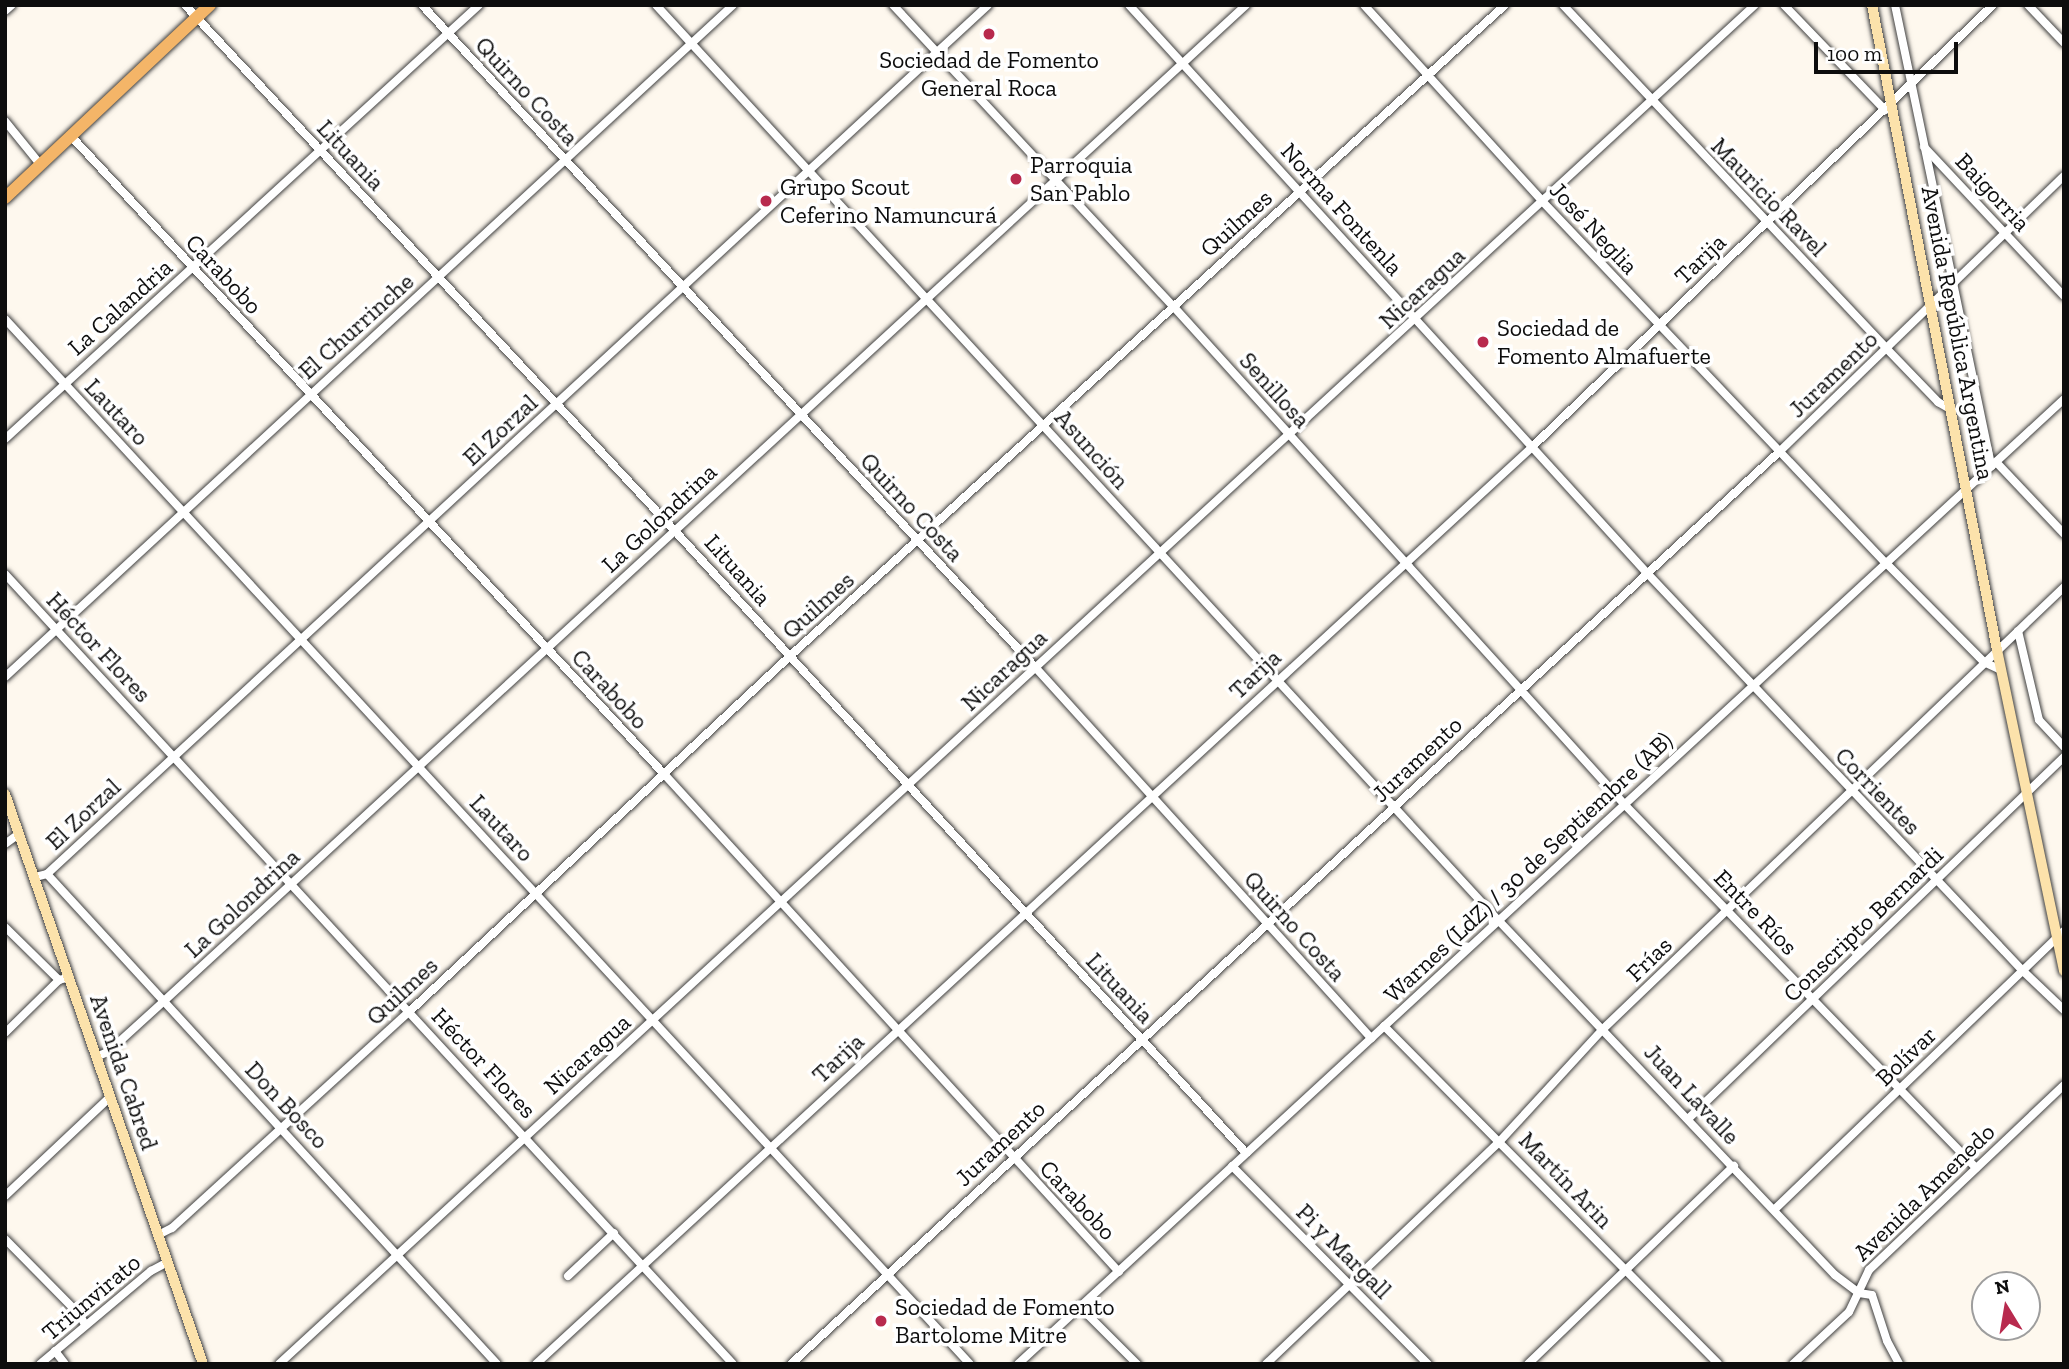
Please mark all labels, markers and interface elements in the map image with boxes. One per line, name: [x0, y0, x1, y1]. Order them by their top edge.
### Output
marker: Sociedad de Fomento General Roca: [981, 26, 997, 42]
scale bar: [1817, 28, 1960, 72]
street label: Quirno Costa: [469, 31, 585, 151]
text: 100 m: [1827, 41, 1882, 66]
place label: Sociedad de Fomento General Roca: [879, 46, 1099, 102]
street label: Lituania: [311, 114, 391, 196]
street label: Mauricio Ravel: [1705, 132, 1833, 262]
street label: Norma Fontenla: [1275, 137, 1409, 281]
street label: Baigorria: [1949, 147, 2037, 237]
place label: Parroquia San Pablo: [1030, 151, 1132, 207]
marker: Parroquia San Pablo: [1008, 171, 1024, 187]
place label: Grupo Scout Ceferino Namuncurá: [780, 173, 997, 229]
street label: José Neglia: [1544, 176, 1644, 280]
street label: Quilmes: [1194, 183, 1278, 263]
street label: Avenida República Argentina: [1915, 183, 2001, 483]
marker: Grupo Scout Ceferino Namuncurá: [758, 193, 774, 209]
street label: Carabobo: [180, 228, 268, 320]
street label: Tarija: [1668, 228, 1732, 290]
street label: Nicaragua: [1373, 241, 1471, 335]
street label: La Calandria: [62, 253, 178, 361]
street label: El Churrinche: [293, 267, 419, 385]
place label: Sociedad de Fomento Almafuerte: [1497, 314, 1712, 370]
street label: Juramento: [1783, 325, 1883, 423]
marker: Sociedad de Fomento Almafuerte: [1475, 334, 1491, 350]
street label: Senillosa: [1234, 346, 1316, 434]
street label: Lautaro: [79, 373, 155, 451]
street label: El Zorzal: [457, 388, 543, 472]
street label: Asunción: [1049, 403, 1135, 495]
street label: Quirno Costa: [854, 447, 970, 567]
street label: La Golondrina: [596, 457, 722, 579]
street label: Lituania: [699, 528, 777, 612]
street label: Quilmes: [776, 565, 860, 645]
street label: Héctor Flores: [41, 586, 157, 708]
street label: Nicaragua: [955, 623, 1053, 717]
street label: Carabobo: [566, 643, 654, 735]
street label: Tarija: [1223, 643, 1287, 705]
street label: Juramento: [1366, 710, 1468, 808]
street label: Warnes (LdZ) / 30 de Septiembre (AB): [1378, 726, 1678, 1008]
street label: Corrientes: [1829, 741, 1927, 841]
street label: El Zorzal: [40, 772, 126, 856]
street label: Lautaro: [464, 789, 540, 867]
street label: Conscripto Bernardi: [1777, 840, 1949, 1008]
street label: La Golondrina: [179, 842, 305, 964]
street label: Entre Ríos: [1708, 863, 1804, 961]
street label: Quirno Costa: [1238, 865, 1352, 987]
street label: Frías: [1620, 930, 1678, 988]
street label: Lituania: [1080, 947, 1160, 1029]
street label: Quilmes: [360, 951, 444, 1031]
street label: Avenida Cabred: [84, 990, 164, 1154]
street label: Héctor Flores: [426, 1002, 542, 1124]
street label: Nicaragua: [538, 1008, 636, 1100]
street label: Bolívar: [1870, 1020, 1942, 1092]
street label: Tarija: [806, 1027, 870, 1089]
street label: Juan Lavalle: [1638, 1038, 1746, 1150]
street label: Don Bosco: [239, 1055, 335, 1155]
street label: Juramento: [949, 1094, 1051, 1192]
street label: Avenida Amenedo: [1847, 1117, 2001, 1267]
street label: Martín Arin: [1513, 1126, 1619, 1234]
street label: Carabobo: [1034, 1154, 1122, 1246]
street label: Pi y Margall: [1290, 1197, 1398, 1305]
street label: Triunvirato: [36, 1247, 146, 1347]
north arrow: [1971, 1271, 2041, 1341]
text: N: [1993, 1274, 2012, 1300]
place label: Sociedad de Fomento Bartolome Mitre: [895, 1293, 1115, 1349]
marker: Sociedad de Fomento Bartolome Mitre: [873, 1313, 889, 1329]

